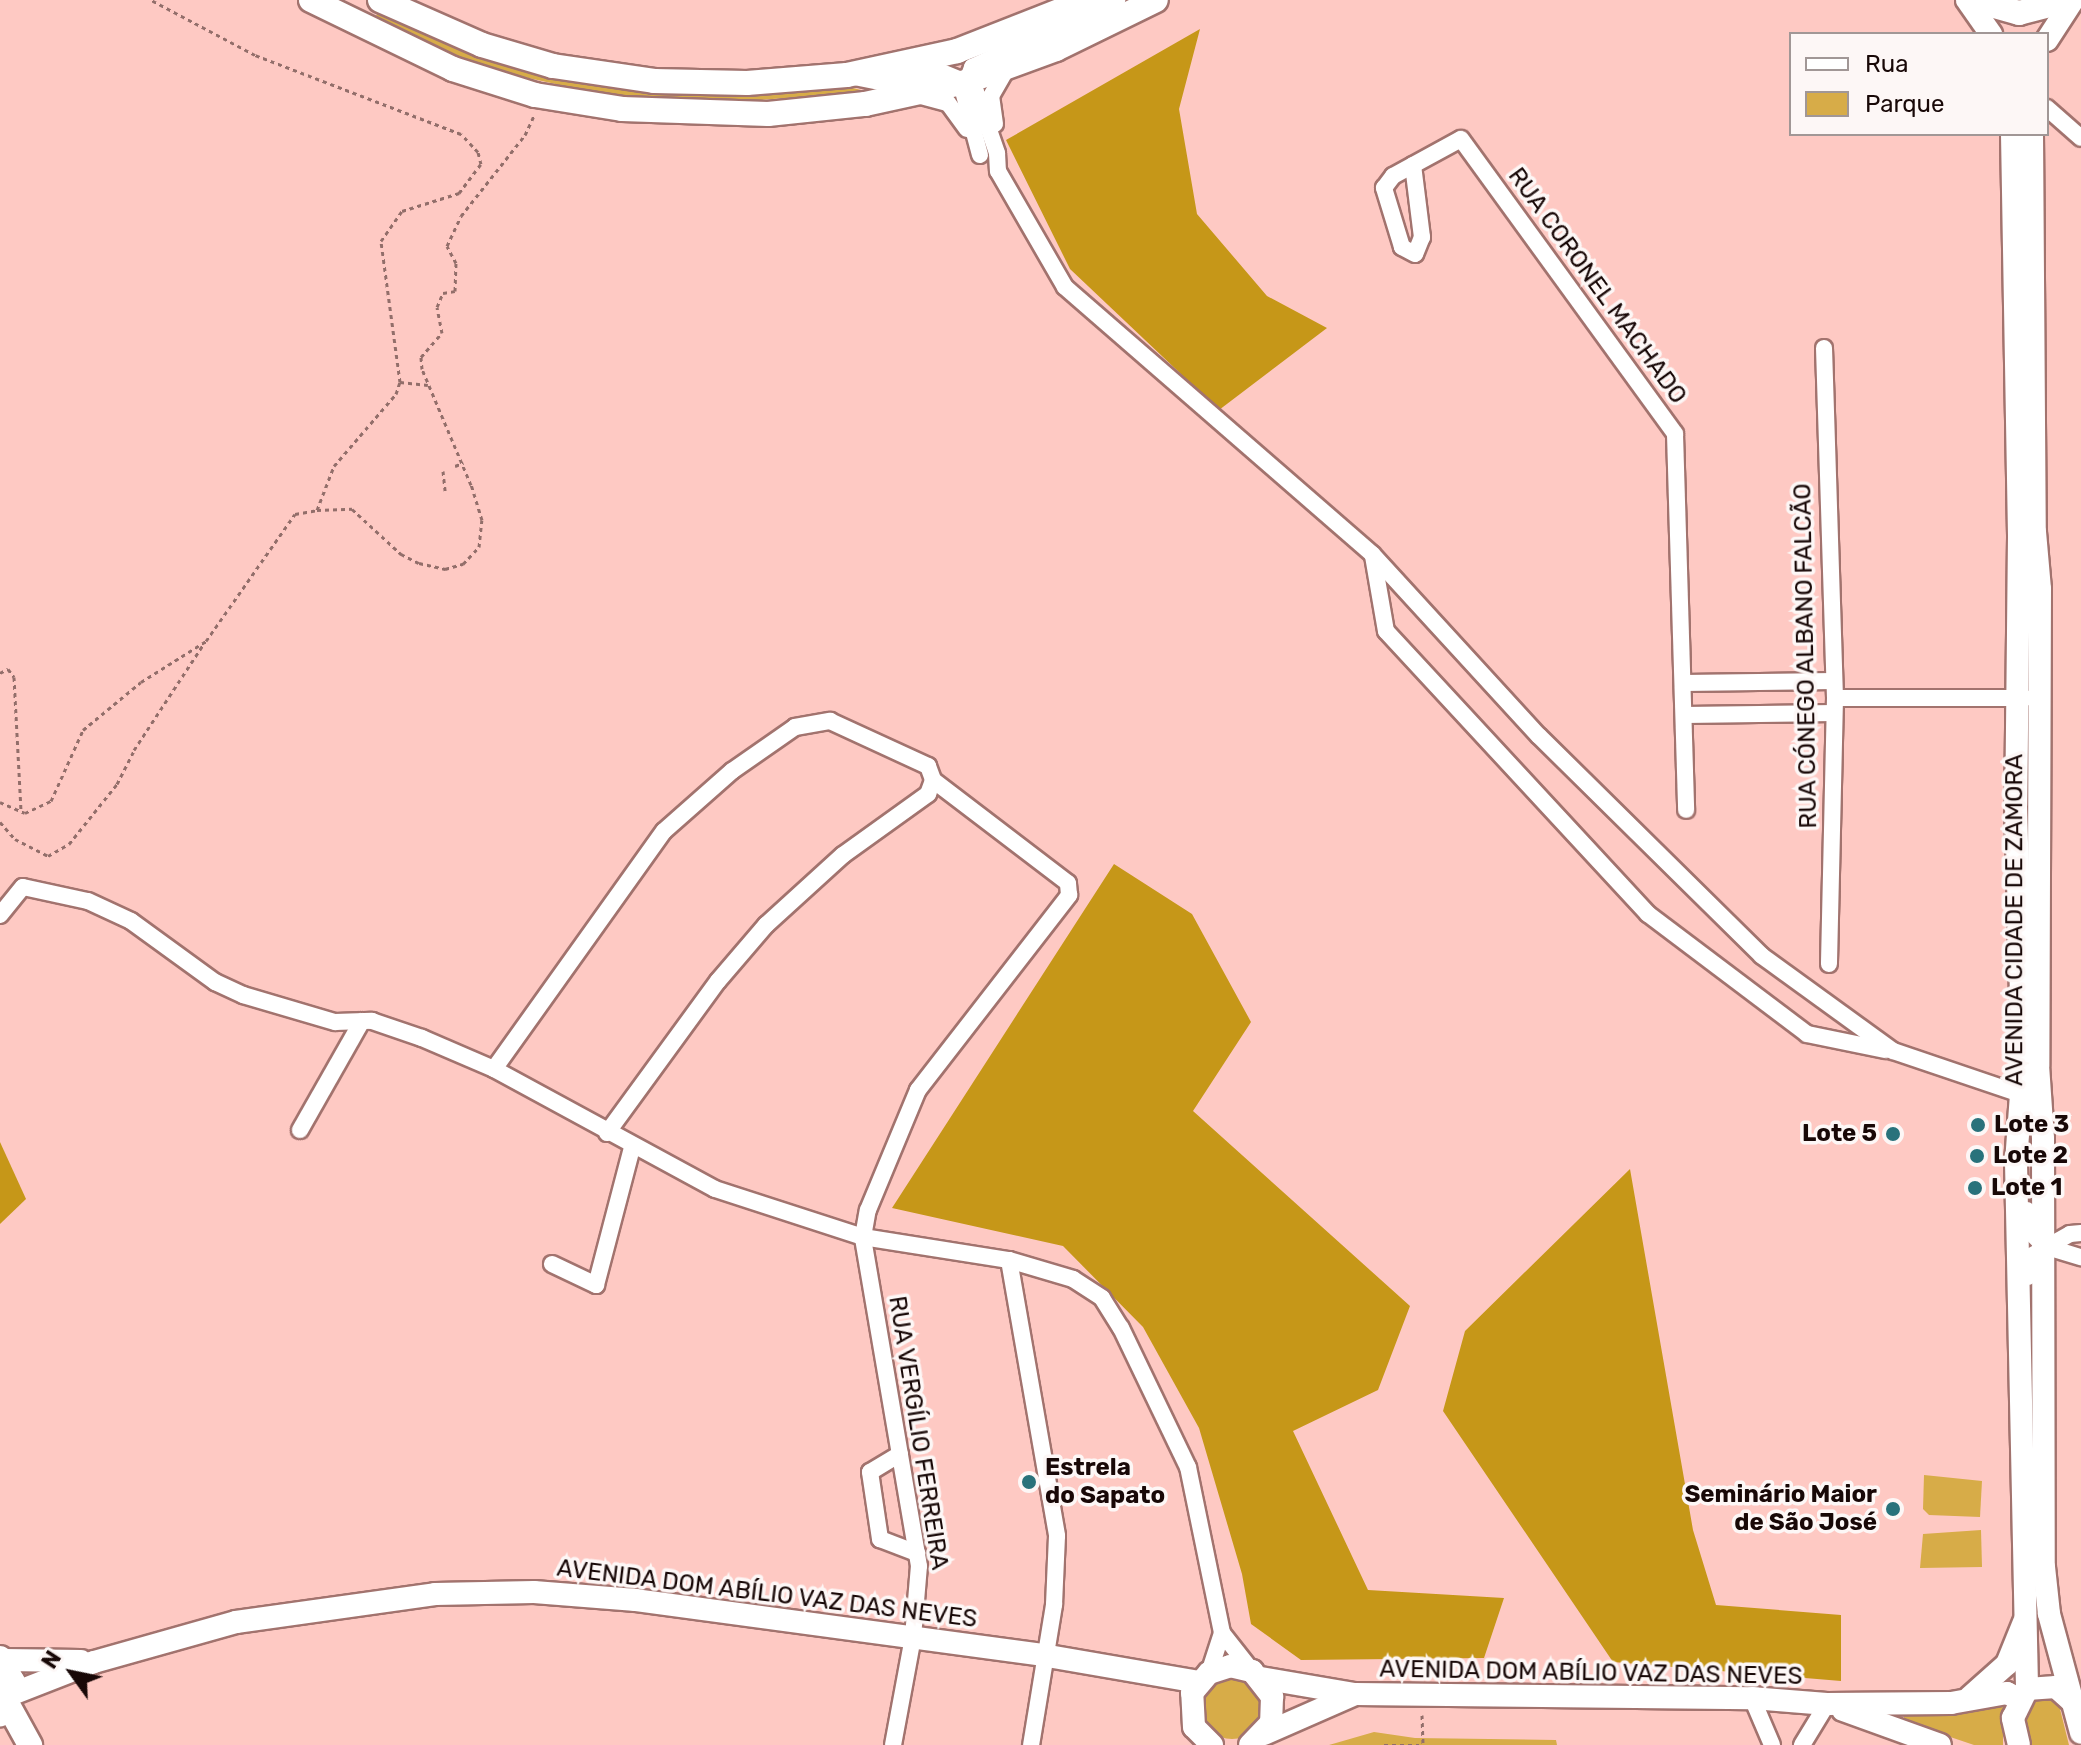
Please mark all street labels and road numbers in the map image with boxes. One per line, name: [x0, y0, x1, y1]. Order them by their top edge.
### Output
street label: RUA CORONEL MACHADO: [1501, 162, 1693, 410]
street label: RUA CÓNEGO ALBANO FALCÃO: [1789, 483, 1823, 829]
street label: AVENIDA CIDADE DE ZAMORA: [2001, 754, 2029, 1086]
street label: RUA VERGÍLIO FERREIRA: [882, 1293, 954, 1573]
street label: AVENIDA DOM ABÍLIO VAZ DAS NEVES: [554, 1554, 980, 1634]
street label: AVENIDA DOM ABÍLIO VAZ DAS NEVES: [1378, 1655, 1804, 1691]

